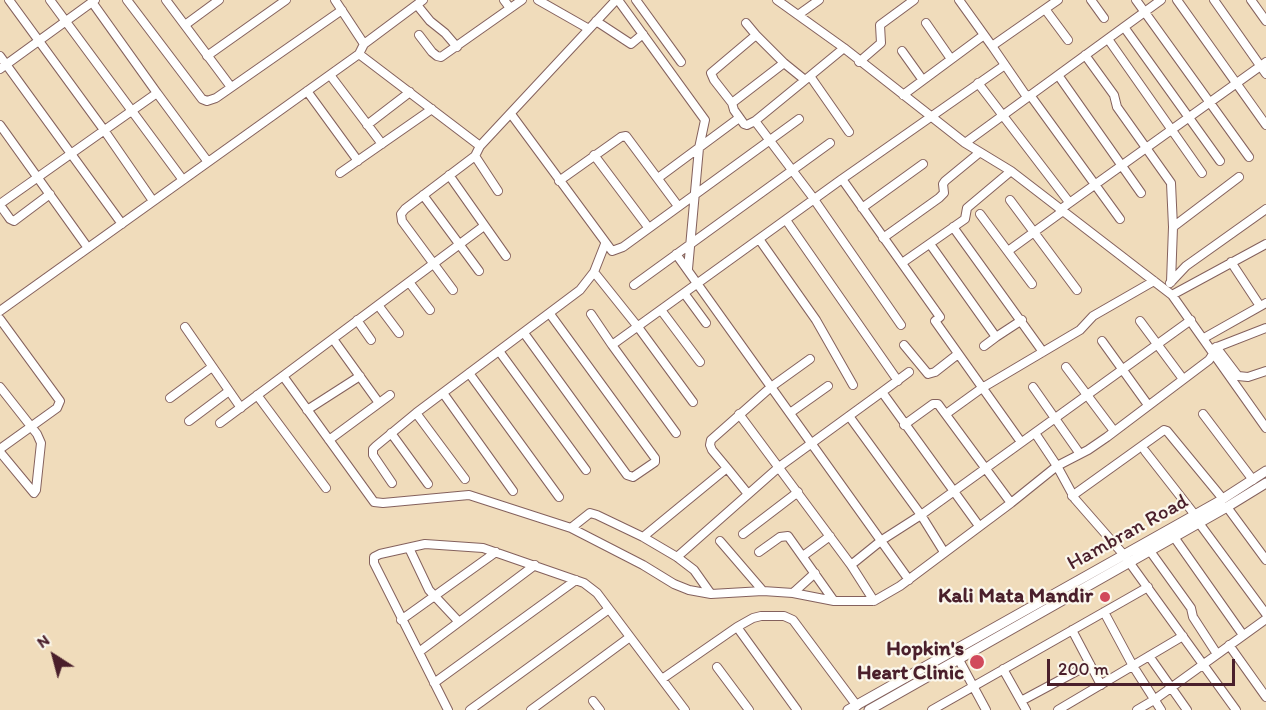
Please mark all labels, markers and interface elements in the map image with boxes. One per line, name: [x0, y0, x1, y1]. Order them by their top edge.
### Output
street label: Hambran Road: [1063, 489, 1193, 577]
place label: Kali Mata Mandir: [938, 584, 1093, 610]
marker: Kali Mata Mandir: [1098, 590, 1112, 604]
north arrow: [24, 626, 84, 686]
text: N: [33, 630, 53, 652]
place label: Hopkin's Heart Clinic: [857, 637, 964, 687]
scale bar: [1050, 647, 1238, 685]
marker: Hopkin's Heart Clinic: [968, 653, 986, 671]
text: 200 m: [1058, 658, 1109, 680]

